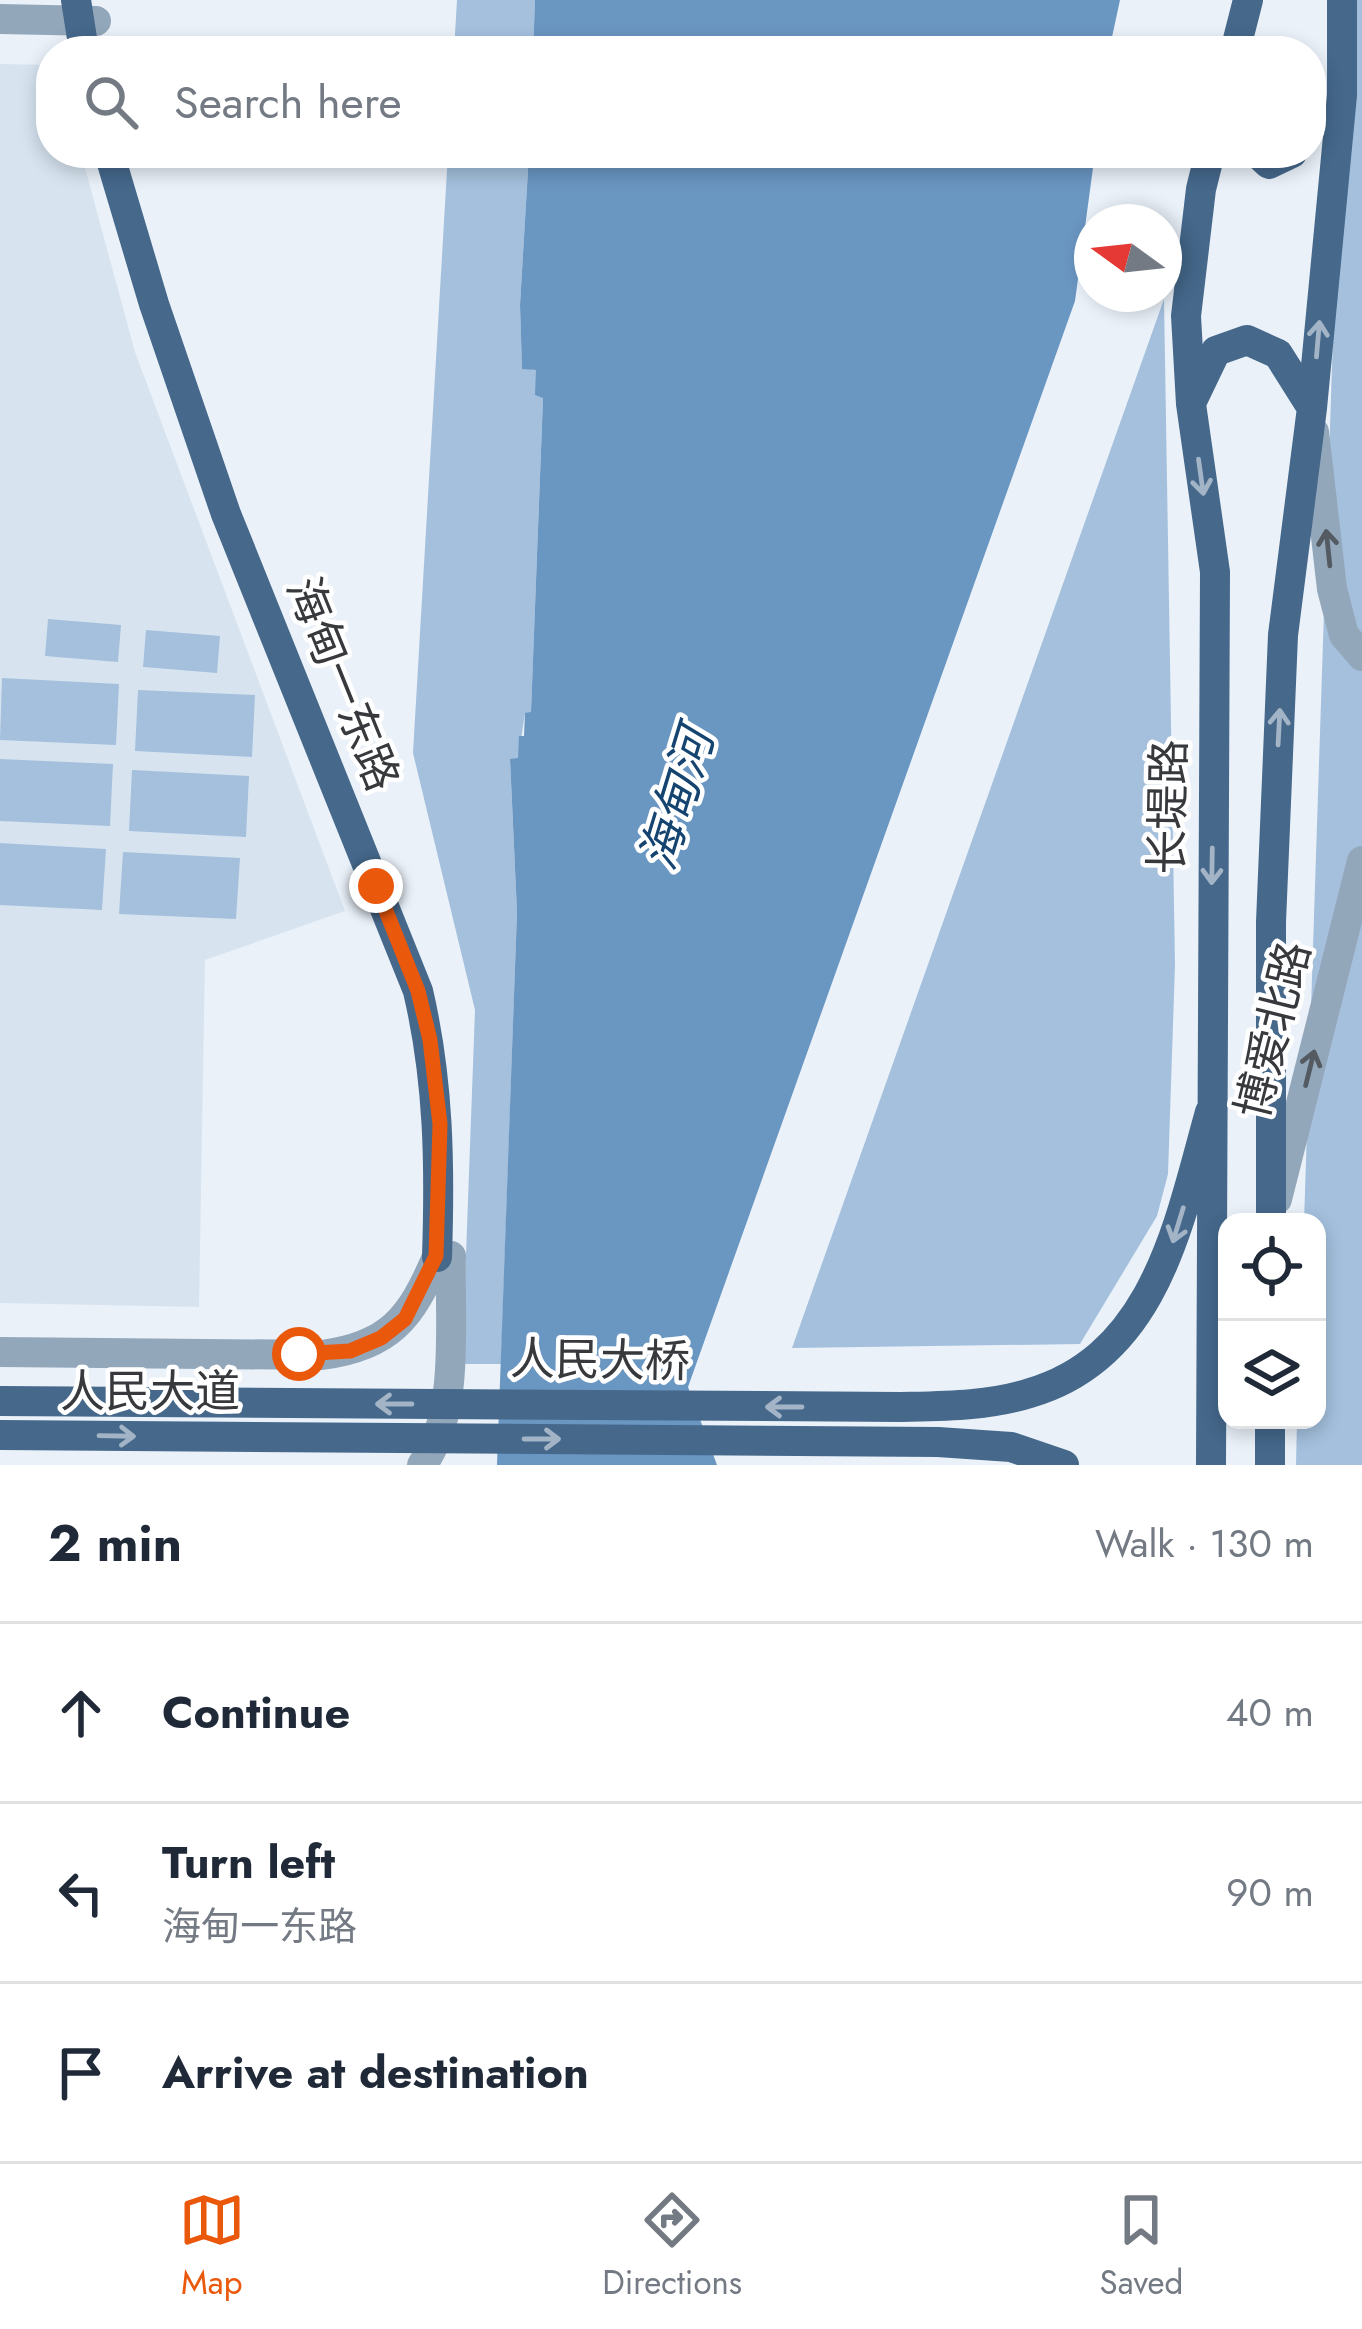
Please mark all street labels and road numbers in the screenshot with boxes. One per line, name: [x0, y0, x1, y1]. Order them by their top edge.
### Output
street label: 海甸一东路: [271, 568, 415, 800]
street label: 长堤路: [1134, 739, 1202, 875]
street label: 博爱北路: [1220, 935, 1326, 1125]
street label: 人民大桥: [509, 1326, 691, 1394]
street label: 人民大道: [60, 1359, 240, 1424]

